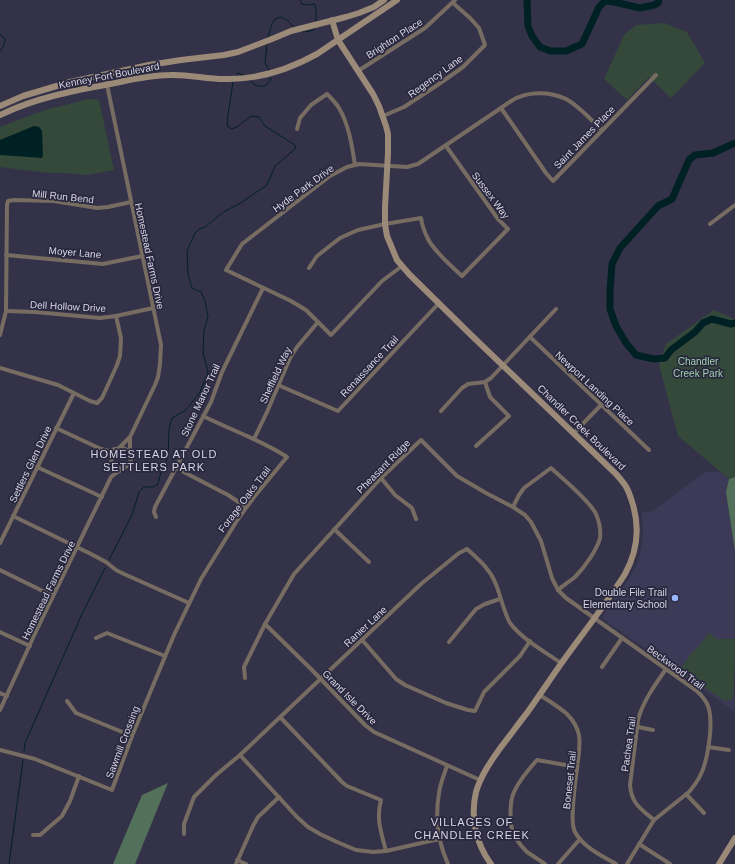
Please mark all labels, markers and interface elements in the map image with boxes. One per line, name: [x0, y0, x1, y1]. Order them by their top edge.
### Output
street label: Brighton Place: [364, 16, 425, 61]
street label: Regency Lane: [406, 53, 465, 100]
street label: Kenney Fort Boulevard: [58, 60, 160, 91]
street label: Saint James Place: [552, 103, 617, 171]
street label: Hyde Park Drive: [271, 162, 336, 214]
street label: Sussex Way: [470, 170, 512, 221]
street label: Mill Run Bend: [31, 188, 94, 205]
street label: Homestead Farms Drive: [133, 202, 166, 311]
street label: Moyer Lane: [48, 245, 102, 260]
street label: Dell Hollow Drive: [30, 299, 107, 314]
street label: Renaissance Trail: [338, 334, 400, 399]
street label: Sheffield Way: [258, 345, 293, 405]
street label: Newport Landing Place: [553, 349, 637, 428]
park label: Chandler Creek Park: [673, 356, 724, 379]
street label: Stone Manor Trail: [179, 362, 222, 438]
street label: Chandler Creek Boulevard: [535, 382, 628, 472]
street label: Settlers Glen Drive: [7, 424, 54, 504]
street label: Pheasant Ridge: [354, 437, 413, 495]
district label: HOMESTEAD AT OLD SETTLERS PARK: [91, 448, 217, 473]
street label: Forage Oaks Trail: [216, 464, 273, 534]
street label: Homestead Farms Drive: [20, 539, 77, 641]
place label: Double File Trail Elementary School: [583, 587, 667, 610]
marker: Double File Trail Elementary School: [670, 593, 680, 603]
street label: Ranier Lane: [342, 603, 389, 649]
street label: Beckwood Trail: [645, 643, 706, 692]
street label: Grand Isle Drive: [320, 668, 379, 727]
street label: Sawmill Crossing: [104, 704, 141, 780]
street label: Pachea Trail: [619, 716, 638, 772]
street label: Boneset Trail: [561, 750, 578, 810]
district label: VILLAGES OF CHANDLER CREEK: [414, 816, 530, 841]

